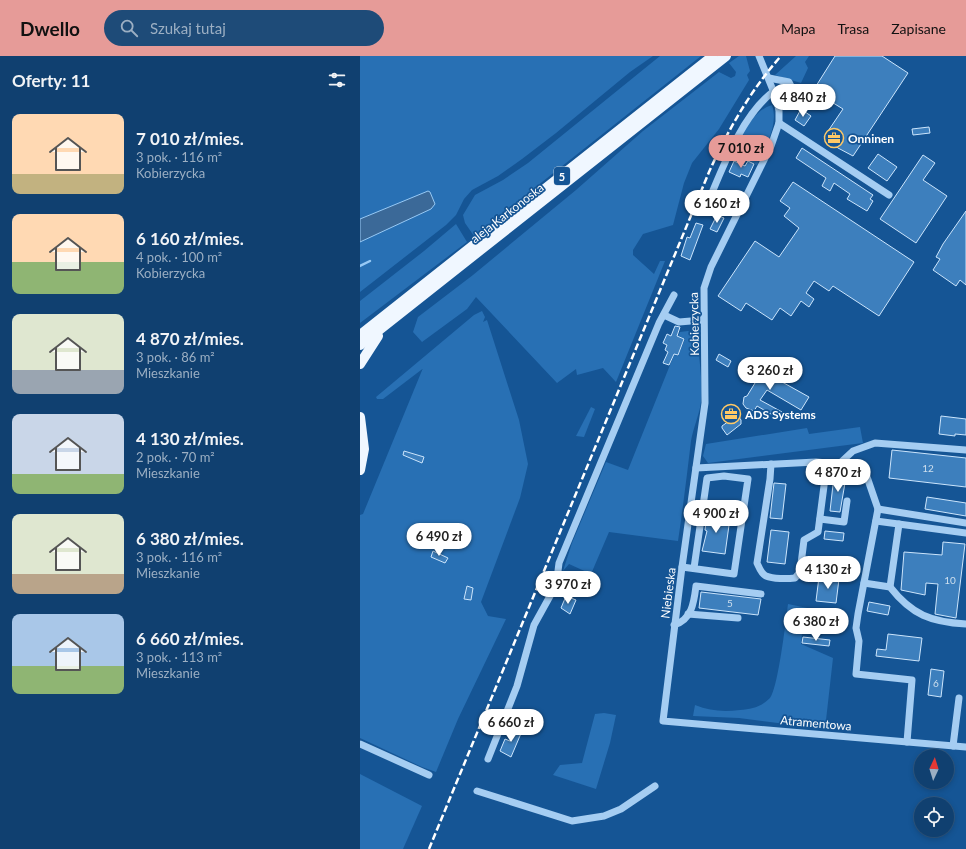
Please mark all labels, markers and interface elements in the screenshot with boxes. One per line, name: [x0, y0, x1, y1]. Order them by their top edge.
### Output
search box: [104, 10, 384, 46]
text: Dwello: [20, 17, 80, 40]
icon: search: [118, 17, 140, 39]
text: Szukaj tutaj: [150, 19, 226, 37]
text: Mapa: [781, 20, 816, 37]
text: Trasa: [838, 20, 869, 37]
text: Zapisane: [891, 20, 946, 37]
icon: filters: [326, 69, 348, 91]
text: Oferty: 11: [12, 70, 90, 91]
pin: 4 840 zł: [762, 84, 844, 118]
text: 4 840 zł: [780, 89, 826, 105]
office icon: Onninen: [823, 127, 845, 149]
text: 7 010 zł/mies.: [136, 128, 244, 149]
icon: home: [44, 130, 92, 178]
place label: Onninen: [848, 131, 894, 146]
pin: 7 010 zł: [700, 135, 782, 169]
text: 7 010 zł: [718, 140, 764, 156]
text: 3 pok. · 116 m²: [136, 149, 222, 165]
text: Kobierzycka: [136, 165, 205, 181]
road number: 5: [554, 167, 570, 185]
street label: aleja Karkonoska: [467, 180, 547, 246]
pin: 6 160 zł: [676, 190, 758, 224]
text: 6 160 zł: [694, 195, 740, 211]
text: 6 160 zł/mies.: [136, 228, 244, 249]
icon: home: [44, 230, 92, 278]
text: 4 pok. · 100 m²: [136, 249, 222, 265]
text: Kobierzycka: [136, 265, 205, 281]
street label: Kobierzycka: [686, 292, 702, 356]
text: 4 870 zł/mies.: [136, 328, 244, 349]
icon: home: [44, 330, 92, 378]
text: 3 pok. · 86 m²: [136, 349, 215, 365]
pin: 3 260 zł: [729, 357, 811, 391]
text: 3 260 zł: [747, 362, 793, 378]
text: Mieszkanie: [136, 365, 200, 381]
office icon: ADS Systems: [720, 403, 742, 425]
place label: ADS Systems: [744, 407, 816, 422]
text: 4 130 zł/mies.: [136, 428, 244, 449]
icon: home: [44, 430, 92, 478]
text: 2 pok. · 70 m²: [136, 449, 215, 465]
pin: 4 870 zł: [797, 459, 879, 493]
house number: 12: [922, 462, 934, 474]
text: 4 870 zł: [815, 464, 861, 480]
text: Mieszkanie: [136, 465, 200, 481]
pin: 4 900 zł: [675, 500, 757, 534]
text: 4 900 zł: [693, 505, 739, 521]
pin: 6 490 zł: [398, 523, 480, 557]
text: 6 380 zł/mies.: [136, 528, 244, 549]
text: 6 490 zł: [416, 528, 462, 544]
icon: home: [44, 530, 92, 578]
text: 3 pok. · 116 m²: [136, 549, 222, 565]
pin: 4 130 zł: [787, 556, 869, 590]
text: 4 130 zł: [805, 561, 851, 577]
text: Mieszkanie: [136, 565, 200, 581]
street label: Niebieska: [657, 567, 679, 619]
pin: 3 970 zł: [527, 571, 609, 605]
house number: 10: [944, 574, 956, 586]
text: 3 970 zł: [545, 576, 591, 592]
house number: 5: [727, 597, 733, 609]
pin: 6 380 zł: [775, 608, 857, 642]
text: 6 380 zł: [793, 613, 839, 629]
text: 6 660 zł/mies.: [136, 628, 244, 649]
icon: home: [44, 630, 92, 678]
text: 3 pok. · 113 m²: [136, 649, 222, 665]
text: Mieszkanie: [136, 665, 200, 681]
house number: 6: [933, 677, 939, 689]
pin: 6 660 zł: [470, 709, 552, 743]
street label: Atramentowa: [780, 712, 852, 734]
text: 6 660 zł: [488, 714, 534, 730]
north arrow: [914, 749, 954, 789]
map controls: [914, 749, 954, 837]
button: locate: [914, 797, 954, 837]

